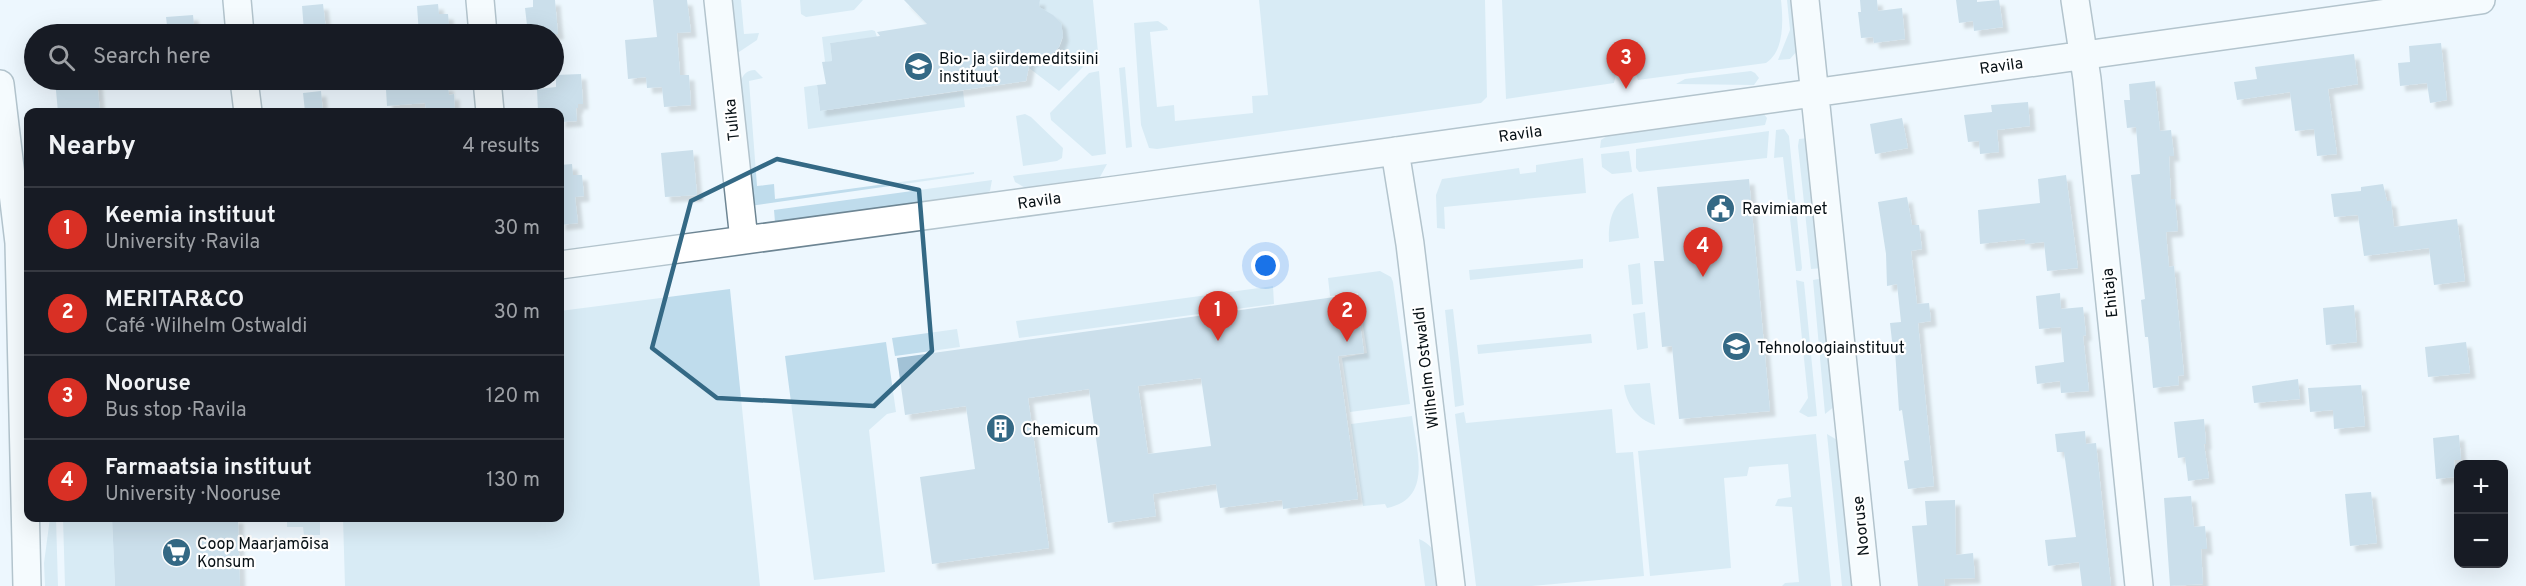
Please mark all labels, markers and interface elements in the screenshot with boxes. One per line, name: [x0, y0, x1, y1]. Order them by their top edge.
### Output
search box: [24, 24, 564, 90]
pin: 3: [1606, 40, 1646, 89]
icon: search: [45, 41, 78, 74]
text: Search here: [93, 44, 211, 71]
place label: Bio- ja siirdemeditsiini instituut: [939, 50, 1099, 88]
school or university icon: Bio- ja siirdemeditsiini instituut: [902, 51, 934, 83]
street label: Ravila: [1978, 54, 2024, 80]
street label: Tulika: [721, 98, 745, 142]
street label: Ravila: [1497, 122, 1543, 148]
text: Nearby: [48, 131, 136, 164]
text: 4 results: [463, 134, 540, 160]
street label: Ravila: [1016, 189, 1062, 215]
public building icon: Ravimiamet: [1705, 192, 1737, 224]
place label: Ravimiamet: [1742, 200, 1828, 220]
text: Keemia instituut: [105, 203, 276, 230]
text: 1: [64, 216, 72, 242]
text: 30 m: [494, 216, 540, 242]
pin: 4: [1684, 228, 1722, 277]
text: University · Ravila: [105, 230, 260, 256]
your location: [1251, 251, 1280, 280]
street label: Ehitaja: [2098, 267, 2124, 319]
text: MERITAR&CO: [105, 287, 244, 314]
pin: 1: [1198, 292, 1238, 341]
pin: 2: [1328, 292, 1366, 342]
text: 2: [61, 300, 74, 326]
text: 30 m: [494, 300, 540, 326]
street label: Wilhelm Ostwaldi: [1410, 306, 1444, 430]
text: Café · Wilhelm Ostwaldi: [105, 314, 307, 340]
school or university icon: Tehnoloogiainstituut: [1720, 331, 1752, 363]
place label: Tehnoloogiainstituut: [1757, 339, 1905, 359]
text: Nooruse: [105, 371, 191, 398]
text: 3: [62, 384, 74, 410]
text: 120 m: [486, 384, 540, 410]
text: Bus stop · Ravila: [105, 398, 246, 424]
building icon: Chemicum: [985, 413, 1017, 445]
place label: Chemicum: [1022, 421, 1099, 441]
text: Farmaatsia instituut: [105, 455, 312, 482]
map controls: [2454, 460, 2508, 568]
button: +: [2454, 460, 2508, 514]
text: 4: [61, 468, 74, 494]
text: 130 m: [486, 468, 540, 494]
text: University · Nooruse: [105, 482, 281, 508]
street label: Nooruse: [1849, 495, 1875, 557]
button: −: [2454, 514, 2508, 568]
place label: Coop Maarjamõisa Konsum: [197, 535, 329, 573]
supermarket icon: Coop Maarjamõisa Konsum: [160, 536, 192, 568]

